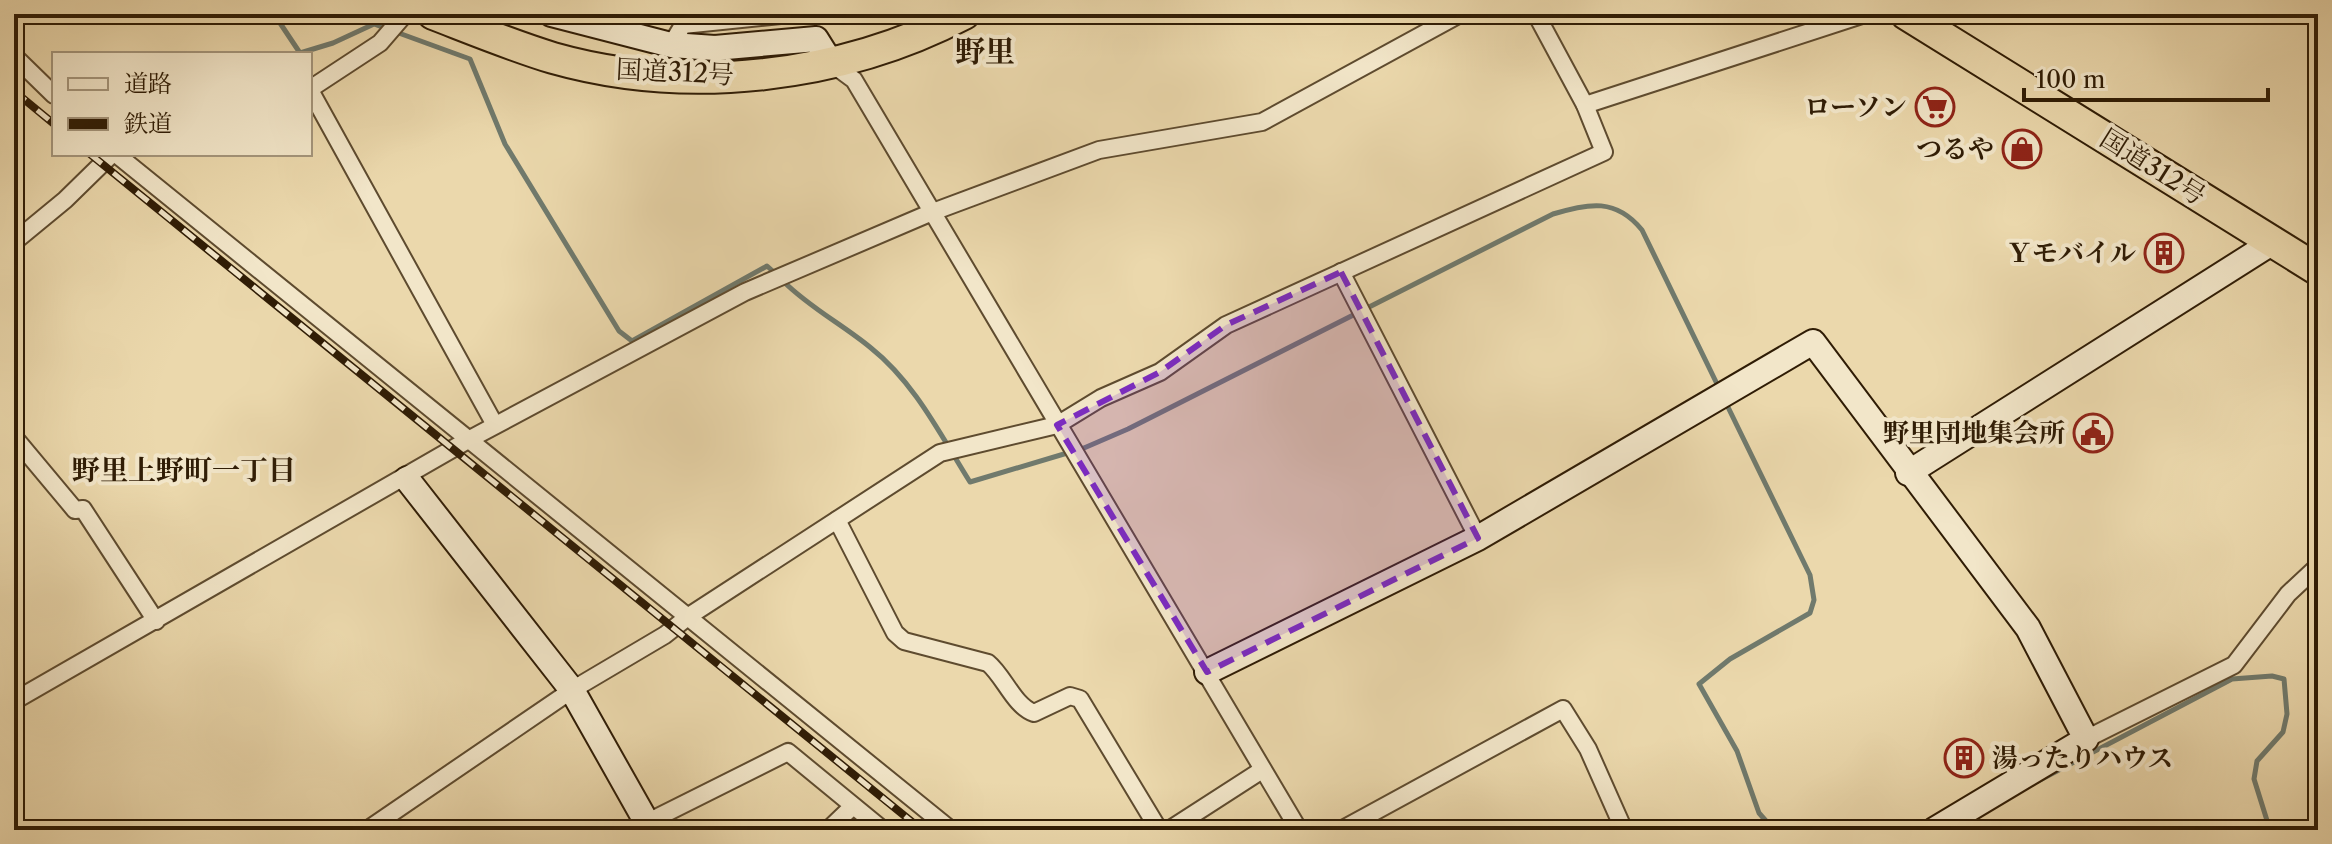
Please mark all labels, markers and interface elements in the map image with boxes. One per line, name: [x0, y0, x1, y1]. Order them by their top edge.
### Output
district label: 野里: [955, 33, 1015, 70]
legend: [52, 52, 312, 156]
scale bar: [2024, 52, 2268, 102]
street label: 国道312号: [615, 53, 735, 91]
text: 100 m: [2036, 65, 2105, 94]
text: 道路: [124, 69, 172, 98]
supermarket icon: ローソン: [1914, 86, 1956, 128]
place label: ローソン: [1804, 91, 1907, 123]
text: 鉄道: [124, 109, 172, 138]
street label: 国道312号: [2094, 122, 2212, 212]
shop icon: つるや: [2001, 128, 2043, 170]
place label: つるや: [1916, 133, 1994, 165]
building icon: Ｙモバイル: [2143, 232, 2185, 274]
place label: Ｙモバイル: [2006, 237, 2136, 269]
public building icon: 野里団地集会所: [2072, 412, 2114, 454]
place label: 野里団地集会所: [1883, 417, 2065, 449]
district label: 野里上野町一丁目: [72, 453, 296, 487]
building icon: 湯ったりハウス: [1943, 737, 1985, 779]
place label: 湯ったりハウス: [1992, 742, 2173, 774]

